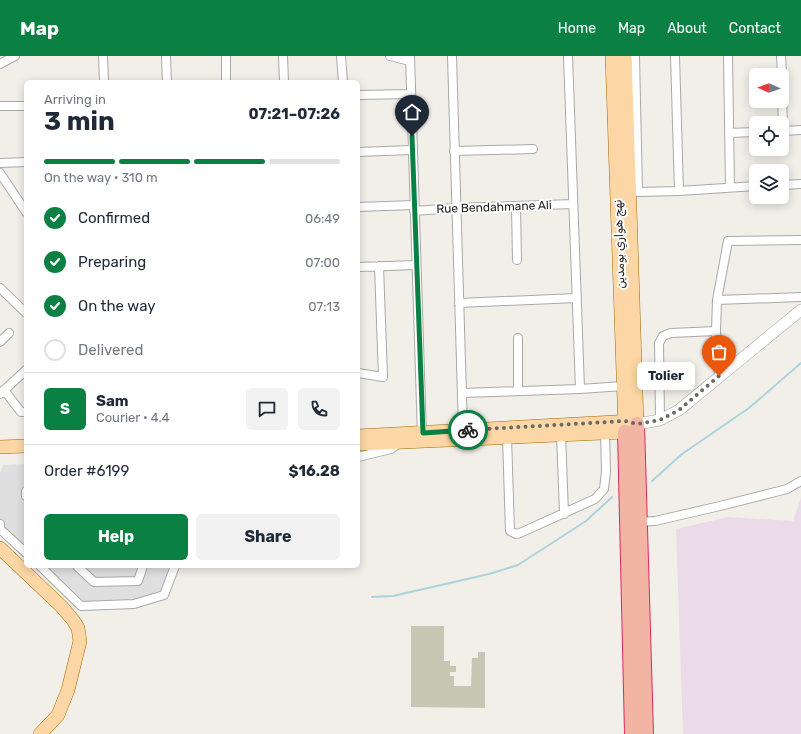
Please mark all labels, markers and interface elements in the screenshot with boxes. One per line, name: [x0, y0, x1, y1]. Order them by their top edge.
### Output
text: Map: [20, 17, 59, 40]
text: Home: [558, 20, 596, 37]
text: Map: [618, 20, 645, 37]
text: About: [667, 20, 707, 37]
text: Contact: [729, 20, 781, 37]
north arrow: [749, 68, 789, 108]
map controls: [749, 68, 789, 204]
text: Arriving in: [44, 92, 106, 107]
pin: [395, 95, 429, 136]
icon: home: [401, 101, 423, 123]
text: 07:21–07:26: [248, 105, 340, 123]
text: 3 min: [44, 106, 115, 137]
button: locate: [749, 116, 789, 156]
button: layers: [749, 164, 789, 204]
text: On the way · 310 m: [44, 170, 158, 185]
street label: Rue Bendahmane Ali: [436, 198, 552, 216]
street label: نهج هواري بومدين: [610, 199, 630, 289]
icon: check: [44, 207, 66, 229]
text: Confirmed: [78, 209, 150, 227]
text: 06:49: [305, 211, 340, 226]
icon: check: [44, 251, 66, 273]
text: Preparing: [78, 253, 146, 271]
text: 07:00: [305, 255, 340, 270]
icon: check: [44, 295, 66, 317]
text: On the way: [78, 297, 156, 315]
text: 07:13: [308, 299, 340, 314]
pin: [702, 335, 736, 376]
text: Delivered: [78, 341, 143, 359]
icon: bag: [708, 341, 730, 363]
callout: Tolier: [637, 362, 695, 390]
text: Tolier: [648, 368, 684, 383]
button: chat: [246, 388, 288, 430]
button: phone: [298, 388, 340, 430]
text: Sam: [96, 392, 129, 410]
text: S: [60, 400, 70, 418]
text: Courier · 4.4: [96, 410, 170, 425]
courier: [448, 410, 488, 450]
icon: bike: [457, 419, 479, 441]
text: Order #6199: [44, 462, 129, 480]
text: $16.28: [289, 462, 340, 480]
button: Help: [44, 514, 188, 560]
button: Share: [196, 514, 340, 560]

